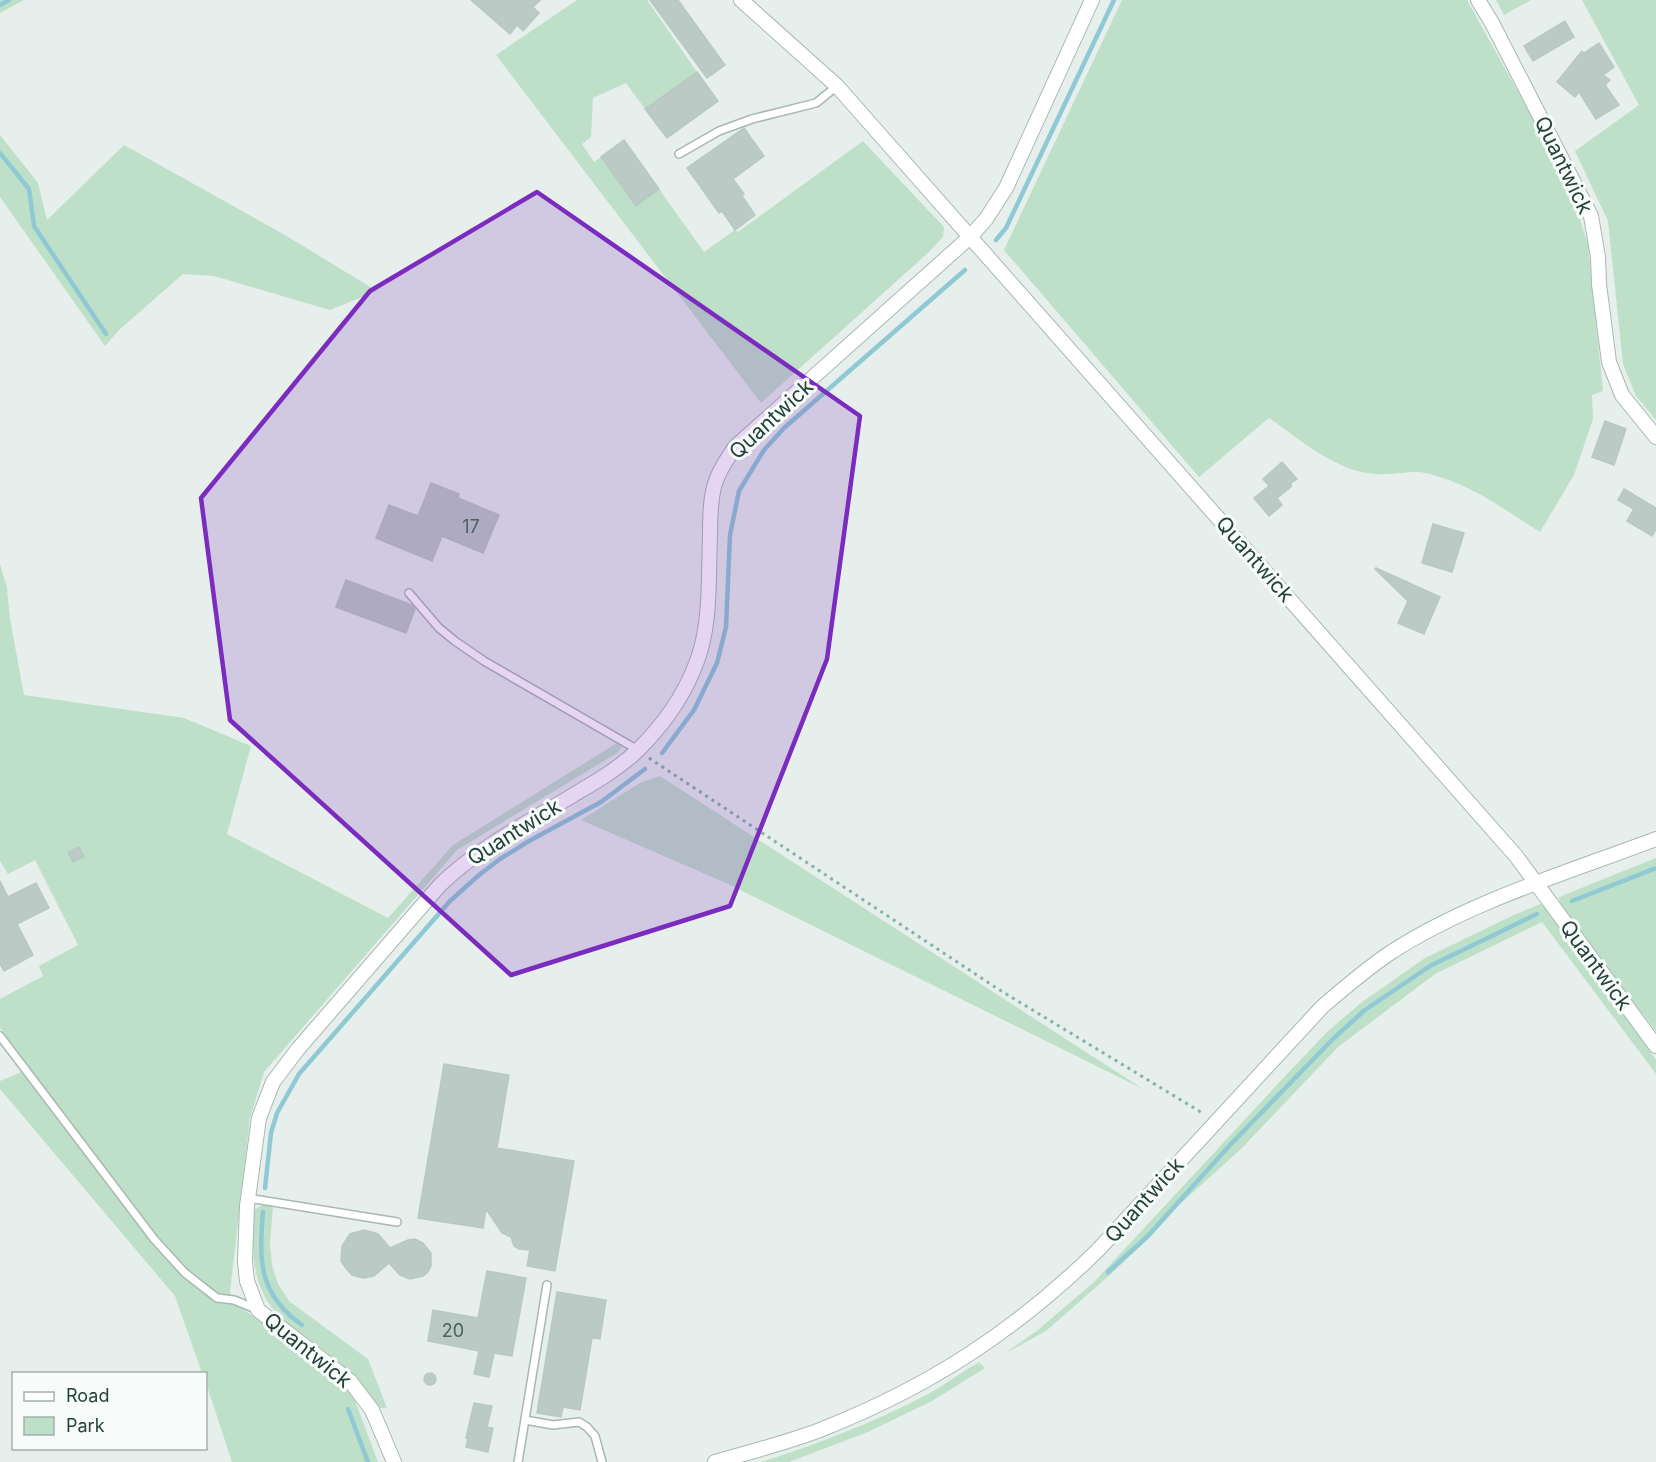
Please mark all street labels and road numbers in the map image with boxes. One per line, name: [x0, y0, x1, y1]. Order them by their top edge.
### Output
street label: Quantwick: [1530, 112, 1599, 218]
street label: Quantwick: [724, 374, 819, 464]
street label: Quantwick: [1211, 511, 1299, 607]
street label: Quantwick: [463, 793, 566, 871]
street label: Quantwick: [1555, 915, 1637, 1015]
street label: Quantwick: [1099, 1152, 1189, 1248]
street label: Quantwick: [259, 1307, 357, 1393]

